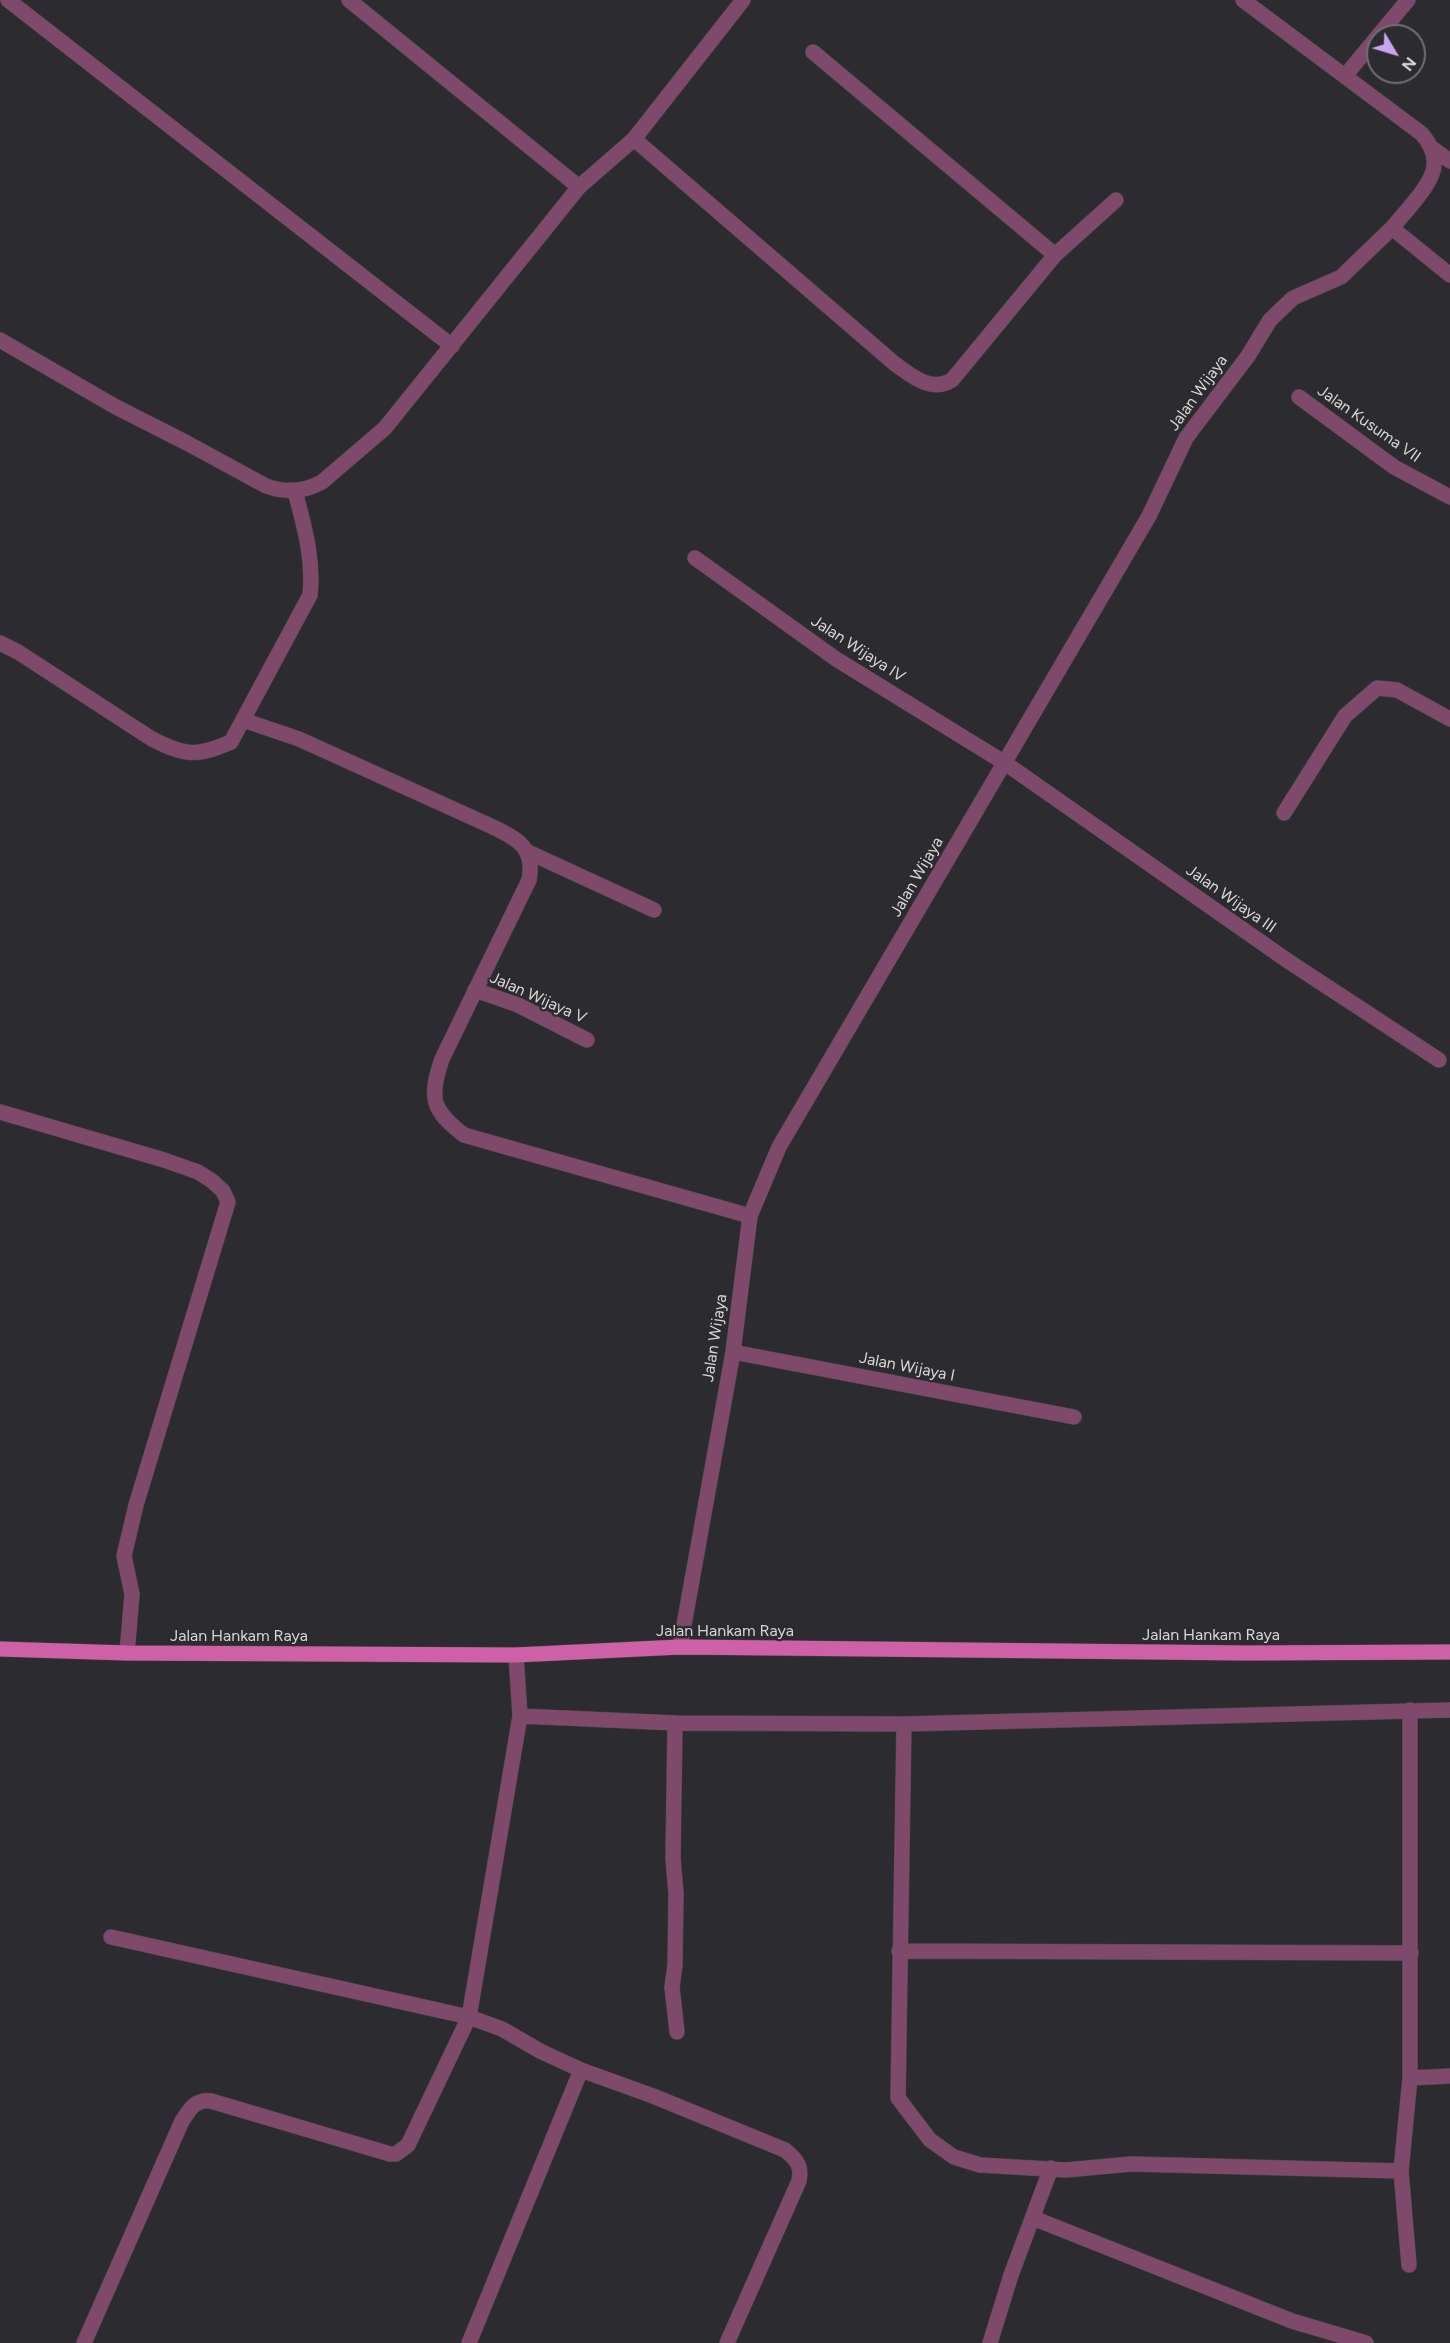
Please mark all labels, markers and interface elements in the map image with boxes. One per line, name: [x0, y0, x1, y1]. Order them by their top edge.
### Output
north arrow: [1366, 24, 1426, 84]
text: N: [1398, 53, 1420, 75]
street label: Jalan Wijaya: [1164, 351, 1232, 435]
street label: Jalan Kusuma VII: [1314, 381, 1424, 467]
street label: Jalan Wijaya IV: [807, 611, 909, 687]
street label: Jalan Wijaya: [886, 834, 948, 920]
street label: Jalan Wijaya III: [1182, 861, 1280, 937]
street label: Jalan Wijaya V: [487, 968, 589, 1028]
street label: Jalan Wijaya: [699, 1293, 731, 1383]
street label: Jalan Wijaya I: [858, 1348, 956, 1386]
street label: Jalan Hankam Raya: [656, 1621, 794, 1641]
street label: Jalan Hankam Raya: [1142, 1625, 1280, 1645]
street label: Jalan Hankam Raya: [170, 1626, 308, 1646]

